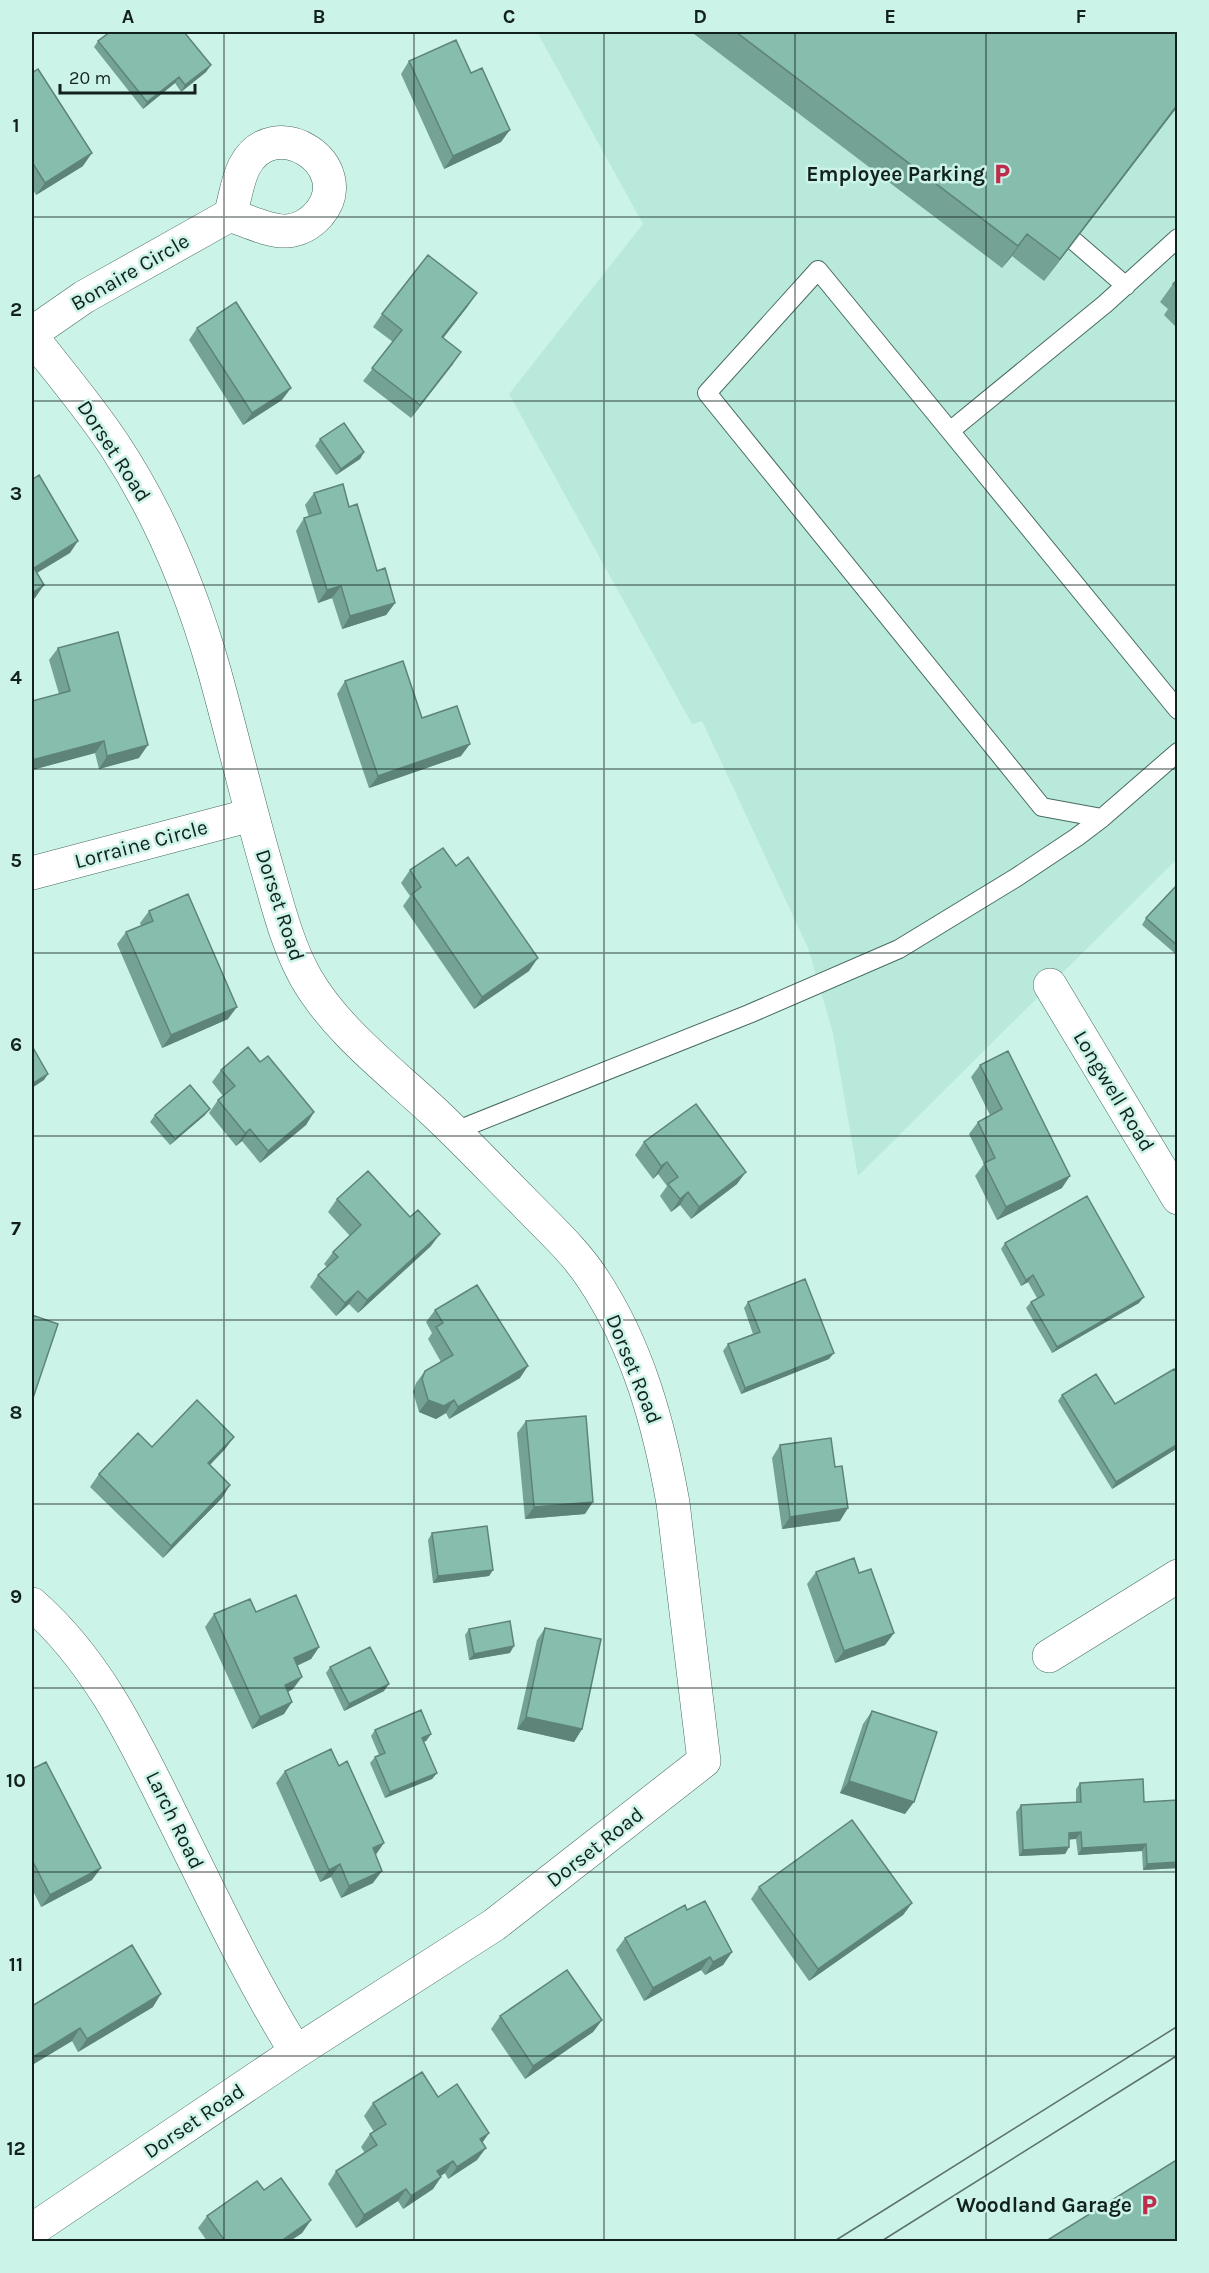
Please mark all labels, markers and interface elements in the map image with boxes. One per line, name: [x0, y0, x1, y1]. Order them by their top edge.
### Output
text: A: [122, 5, 135, 28]
text: B: [313, 5, 325, 28]
text: C: [503, 5, 515, 28]
text: D: [693, 5, 707, 28]
text: E: [884, 5, 896, 28]
text: F: [1076, 5, 1087, 28]
scale bar: [60, 57, 195, 95]
text: 20 m: [69, 67, 111, 89]
text: 1: [12, 114, 20, 137]
place label: Employee Parking: [806, 162, 985, 186]
parking icon: Employee Parking: [990, 162, 1014, 186]
street label: Bonaire Circle: [67, 228, 193, 316]
text: 2: [10, 298, 22, 321]
street label: Dorset Road: [72, 396, 156, 506]
text: 3: [10, 482, 22, 505]
text: 4: [10, 666, 22, 689]
street label: Lorraine Circle: [72, 815, 210, 873]
street label: Dorset Road: [251, 846, 309, 964]
text: 5: [10, 849, 22, 872]
street label: Longwell Road: [1068, 1026, 1160, 1156]
text: 6: [10, 1033, 22, 1056]
text: 7: [11, 1217, 21, 1240]
street label: Dorset Road: [601, 1311, 667, 1427]
text: 8: [10, 1401, 22, 1424]
text: 9: [10, 1585, 22, 1608]
street label: Larch Road: [141, 1767, 209, 1873]
text: 10: [6, 1769, 26, 1792]
street label: Dorset Road: [542, 1802, 648, 1892]
text: 11: [9, 1953, 23, 1976]
street label: Dorset Road: [139, 2079, 249, 2163]
text: 12: [6, 2137, 26, 2160]
place label: Woodland Garage: [956, 2193, 1132, 2217]
parking icon: Woodland Garage: [1137, 2193, 1161, 2217]

